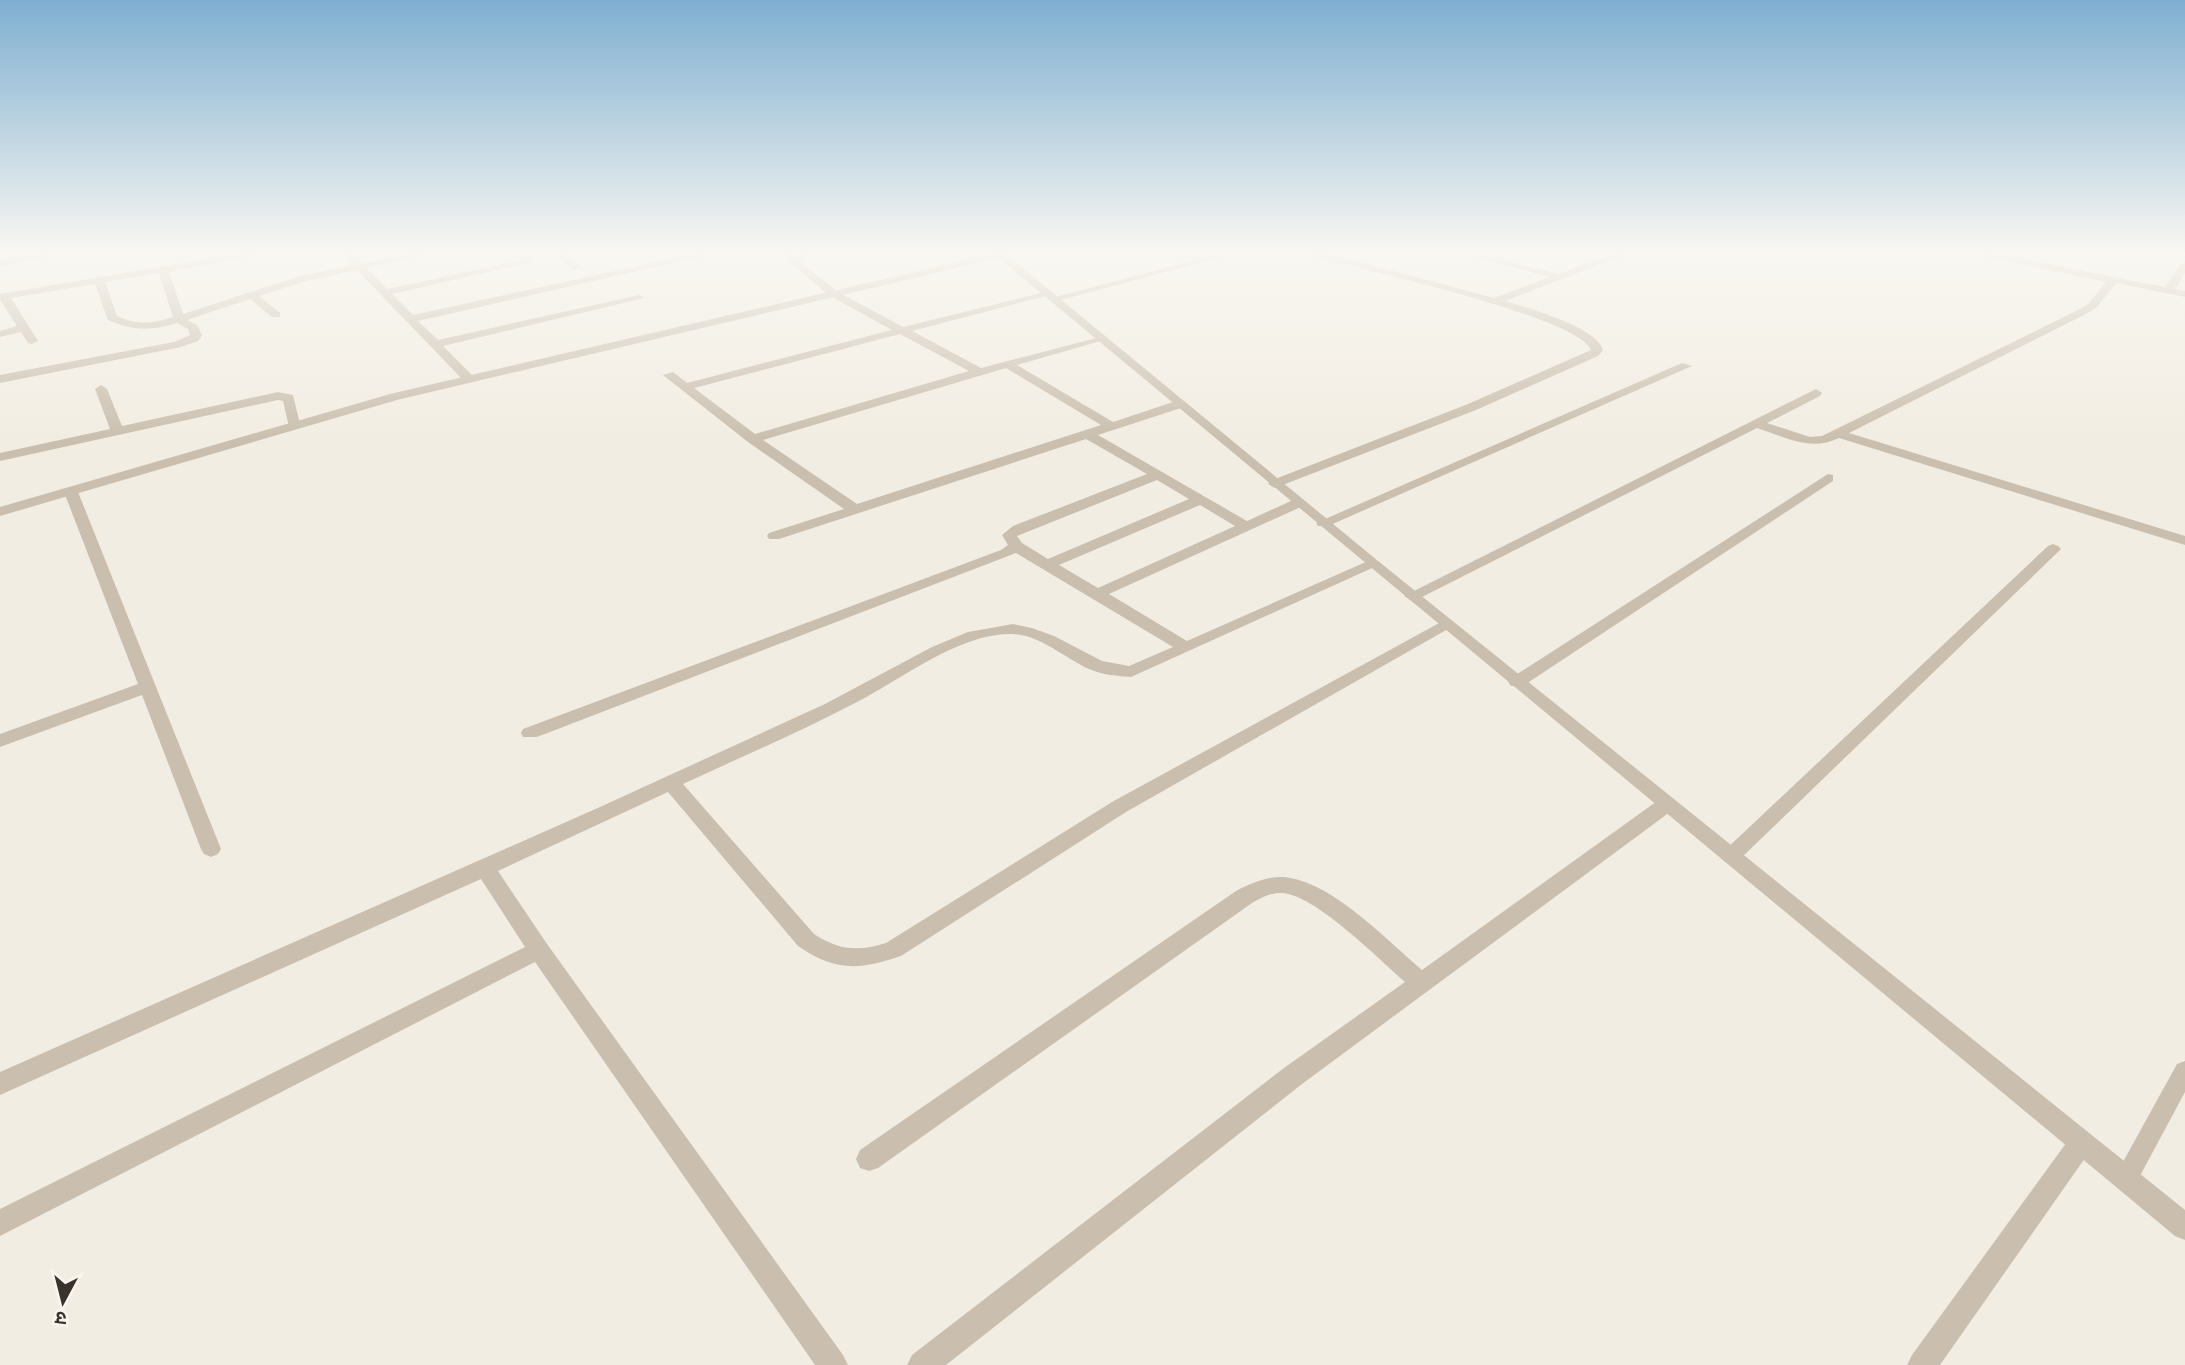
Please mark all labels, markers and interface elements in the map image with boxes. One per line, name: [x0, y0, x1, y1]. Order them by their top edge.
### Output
north arrow: [28, 1267, 98, 1337]
text: उ: [53, 1306, 68, 1331]

